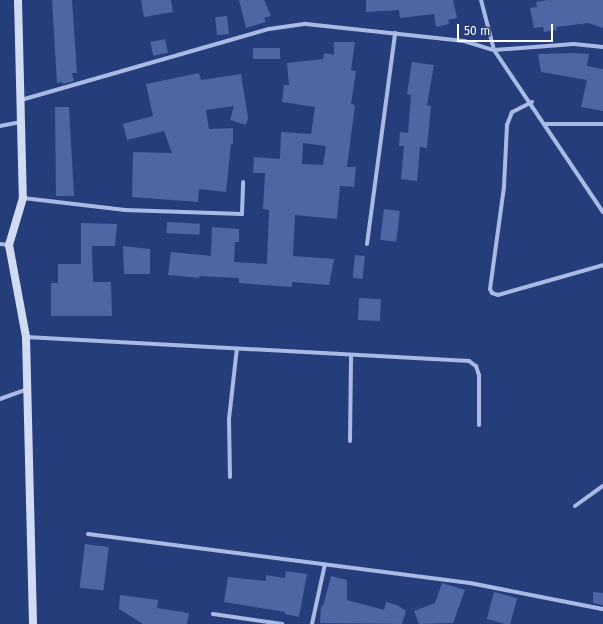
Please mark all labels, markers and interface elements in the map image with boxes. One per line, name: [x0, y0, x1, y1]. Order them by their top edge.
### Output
scale bar: [459, 16, 555, 42]
text: 50 m: [464, 24, 490, 38]

